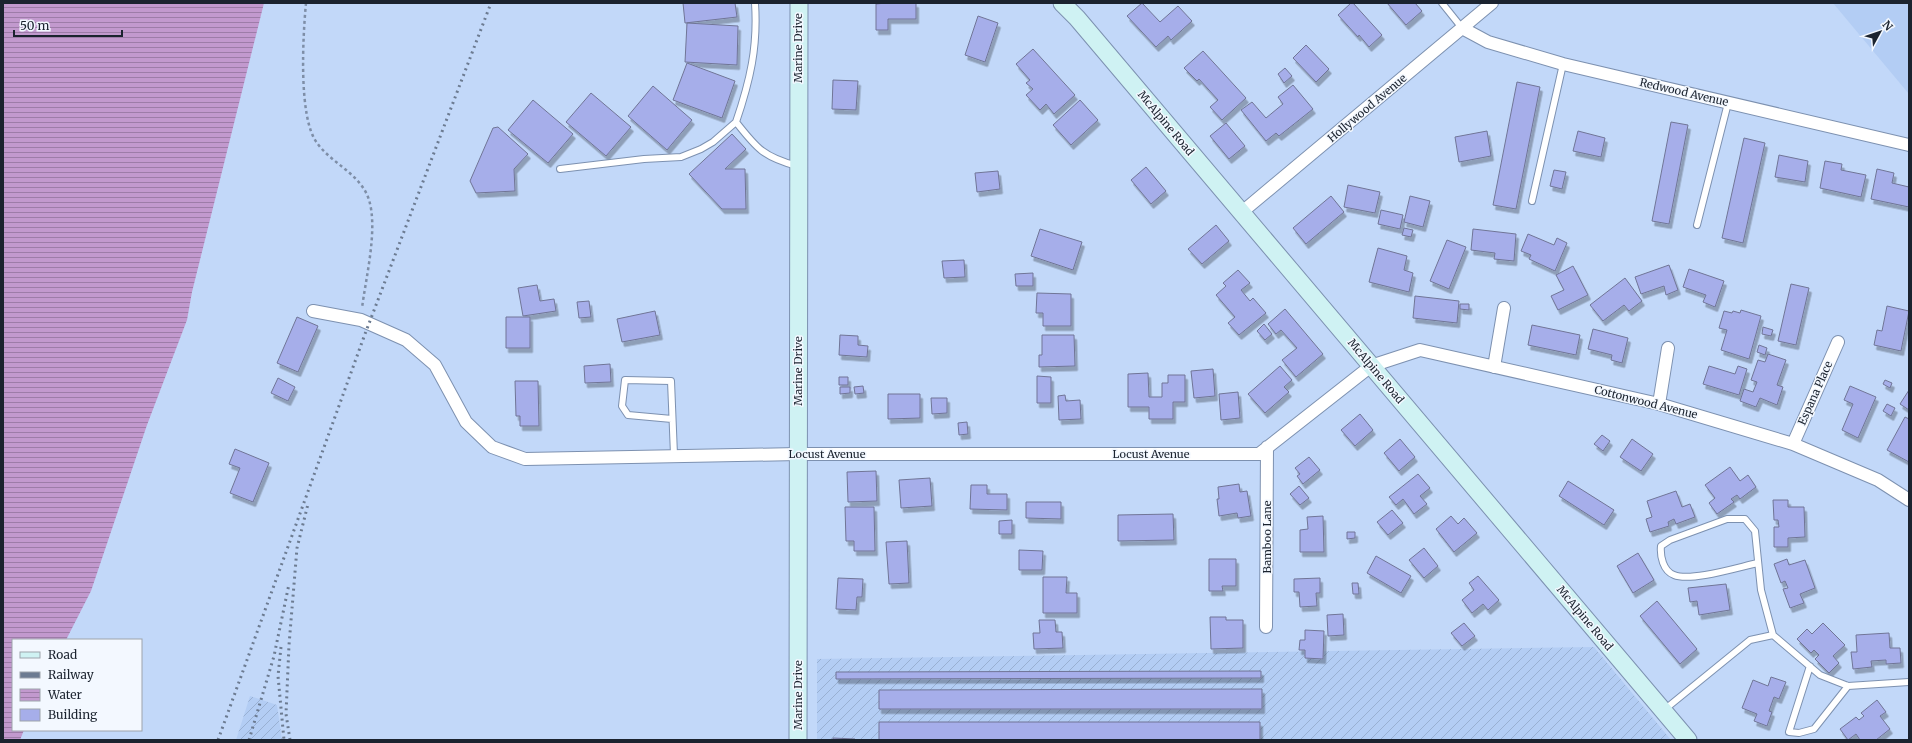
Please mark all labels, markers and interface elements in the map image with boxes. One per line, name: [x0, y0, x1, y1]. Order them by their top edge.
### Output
scale bar: [14, 12, 122, 38]
north arrow: [1860, 12, 1900, 52]
street label: Marine Drive: [791, 13, 805, 83]
text: 50 m: [20, 18, 49, 33]
text: N: [1880, 18, 1896, 34]
street label: Hollywood Avenue: [1325, 71, 1410, 145]
street label: Redwood Avenue: [1638, 75, 1730, 109]
street label: McAlpine Road: [1135, 88, 1197, 158]
street label: Marine Drive: [791, 336, 805, 406]
street label: McAlpine Road: [1345, 336, 1407, 406]
street label: Espana Place: [1795, 359, 1835, 427]
street label: Cottonwood Avenue: [1593, 382, 1699, 422]
street label: Locust Avenue: [789, 447, 866, 461]
street label: Locust Avenue: [1113, 447, 1190, 461]
street label: Bamboo Lane: [1260, 500, 1274, 574]
street label: McAlpine Road: [1554, 583, 1616, 653]
legend: [12, 639, 142, 731]
text: Road: [48, 647, 77, 662]
street label: Marine Drive: [791, 660, 805, 730]
text: Railway: [48, 667, 94, 682]
text: Water: [47, 687, 83, 702]
text: Building: [48, 707, 98, 722]

